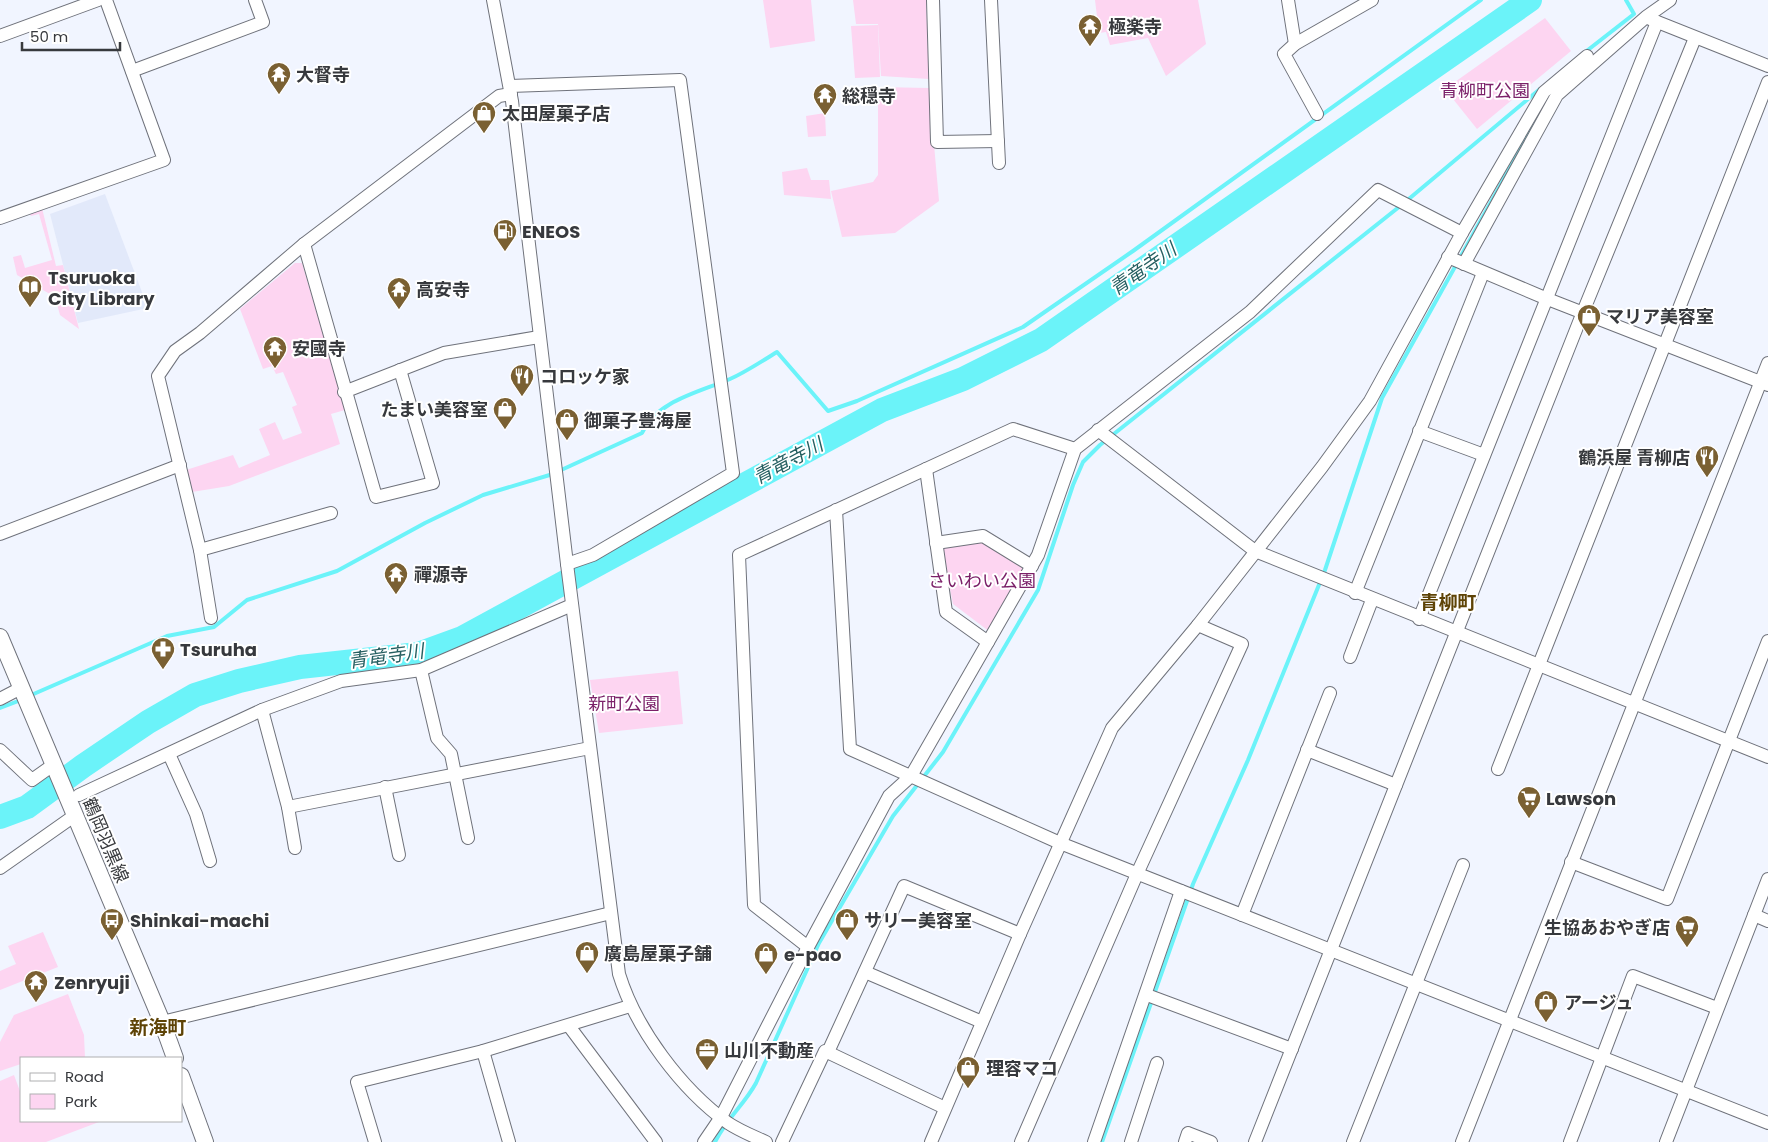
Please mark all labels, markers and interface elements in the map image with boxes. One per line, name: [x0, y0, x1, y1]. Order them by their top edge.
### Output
temple icon: 極楽寺: [1077, 13, 1103, 47]
place label: 極楽寺: [1108, 14, 1162, 39]
scale bar: [22, 20, 120, 52]
text: 50 m: [30, 26, 68, 47]
temple icon: 大督寺: [266, 61, 292, 95]
place label: 大督寺: [296, 62, 350, 87]
park label: 青柳町公園: [1440, 78, 1530, 103]
temple icon: 総穏寺: [812, 82, 838, 116]
place label: 総穏寺: [842, 83, 896, 108]
shop icon: 太田屋菓子店: [471, 100, 497, 134]
place label: 太田屋菓子店: [502, 101, 610, 126]
fuel station icon: ENEOS: [492, 218, 518, 252]
place label: ENEOS: [522, 219, 580, 244]
water label: 青竜寺川: [1104, 235, 1184, 302]
place label: Tsuruoka City Library: [48, 265, 155, 311]
library icon: Tsuruoka City Library: [17, 274, 43, 308]
temple icon: 高安寺: [386, 276, 412, 310]
place label: 高安寺: [416, 277, 470, 302]
shop icon: マリア美容室: [1576, 303, 1602, 337]
place label: マリア美容室: [1606, 304, 1714, 329]
temple icon: 安國寺: [262, 335, 288, 369]
place label: 安國寺: [292, 336, 346, 361]
restaurant icon: コロッケ家: [509, 363, 535, 397]
place label: コロッケ家: [540, 364, 630, 389]
shop icon: たまい美容室: [492, 396, 518, 430]
place label: たまい美容室: [381, 397, 488, 422]
shop icon: 御菓子豊海屋: [554, 407, 580, 441]
place label: 御菓子豊海屋: [583, 408, 692, 433]
water label: 青竜寺川: [748, 430, 830, 491]
restaurant icon: 鶴浜屋 青柳店: [1694, 444, 1720, 478]
place label: 鶴浜屋 青柳店: [1578, 445, 1690, 470]
temple icon: 禪源寺: [383, 561, 409, 595]
place label: 禪源寺: [414, 562, 468, 587]
park label: さいわい公園: [928, 568, 1036, 593]
district label: 青柳町: [1419, 589, 1477, 616]
pharmacy icon: Tsuruha: [150, 636, 176, 670]
place label: Tsuruha: [180, 637, 257, 662]
water label: 青竜寺川: [346, 637, 427, 675]
park label: 新町公園: [588, 691, 660, 716]
supermarket icon: Lawson: [1516, 785, 1542, 819]
place label: Lawson: [1546, 786, 1616, 811]
street label: 鶴岡羽黒線: [77, 794, 135, 886]
bus stop icon: Shinkai-machi: [99, 907, 125, 941]
shop icon: サリー美容室: [834, 907, 860, 941]
place label: Shinkai-machi: [130, 908, 269, 933]
place label: サリー美容室: [864, 908, 972, 933]
supermarket icon: 生協あおやぎ店: [1674, 914, 1700, 948]
place label: 生協あおやぎ店: [1544, 915, 1670, 940]
shop icon: 廣島屋菓子舗: [574, 940, 600, 974]
place label: 廣島屋菓子舗: [604, 941, 712, 966]
shop icon: e-pao: [753, 941, 779, 975]
place label: e-pao: [784, 942, 841, 967]
temple icon: Zenryuji: [23, 969, 49, 1003]
place label: Zenryuji: [54, 970, 130, 995]
shop icon: アージュ: [1533, 989, 1559, 1023]
place label: アージュ: [1564, 990, 1633, 1015]
district label: 新海町: [129, 1014, 187, 1041]
office icon: 山川不動産: [694, 1037, 720, 1071]
place label: 山川不動産: [724, 1038, 814, 1063]
shop icon: 理容マコ: [955, 1055, 981, 1089]
place label: 理容マコ: [986, 1056, 1058, 1081]
legend: [20, 1057, 182, 1122]
text: Road: [65, 1066, 104, 1087]
text: Park: [65, 1091, 97, 1112]

